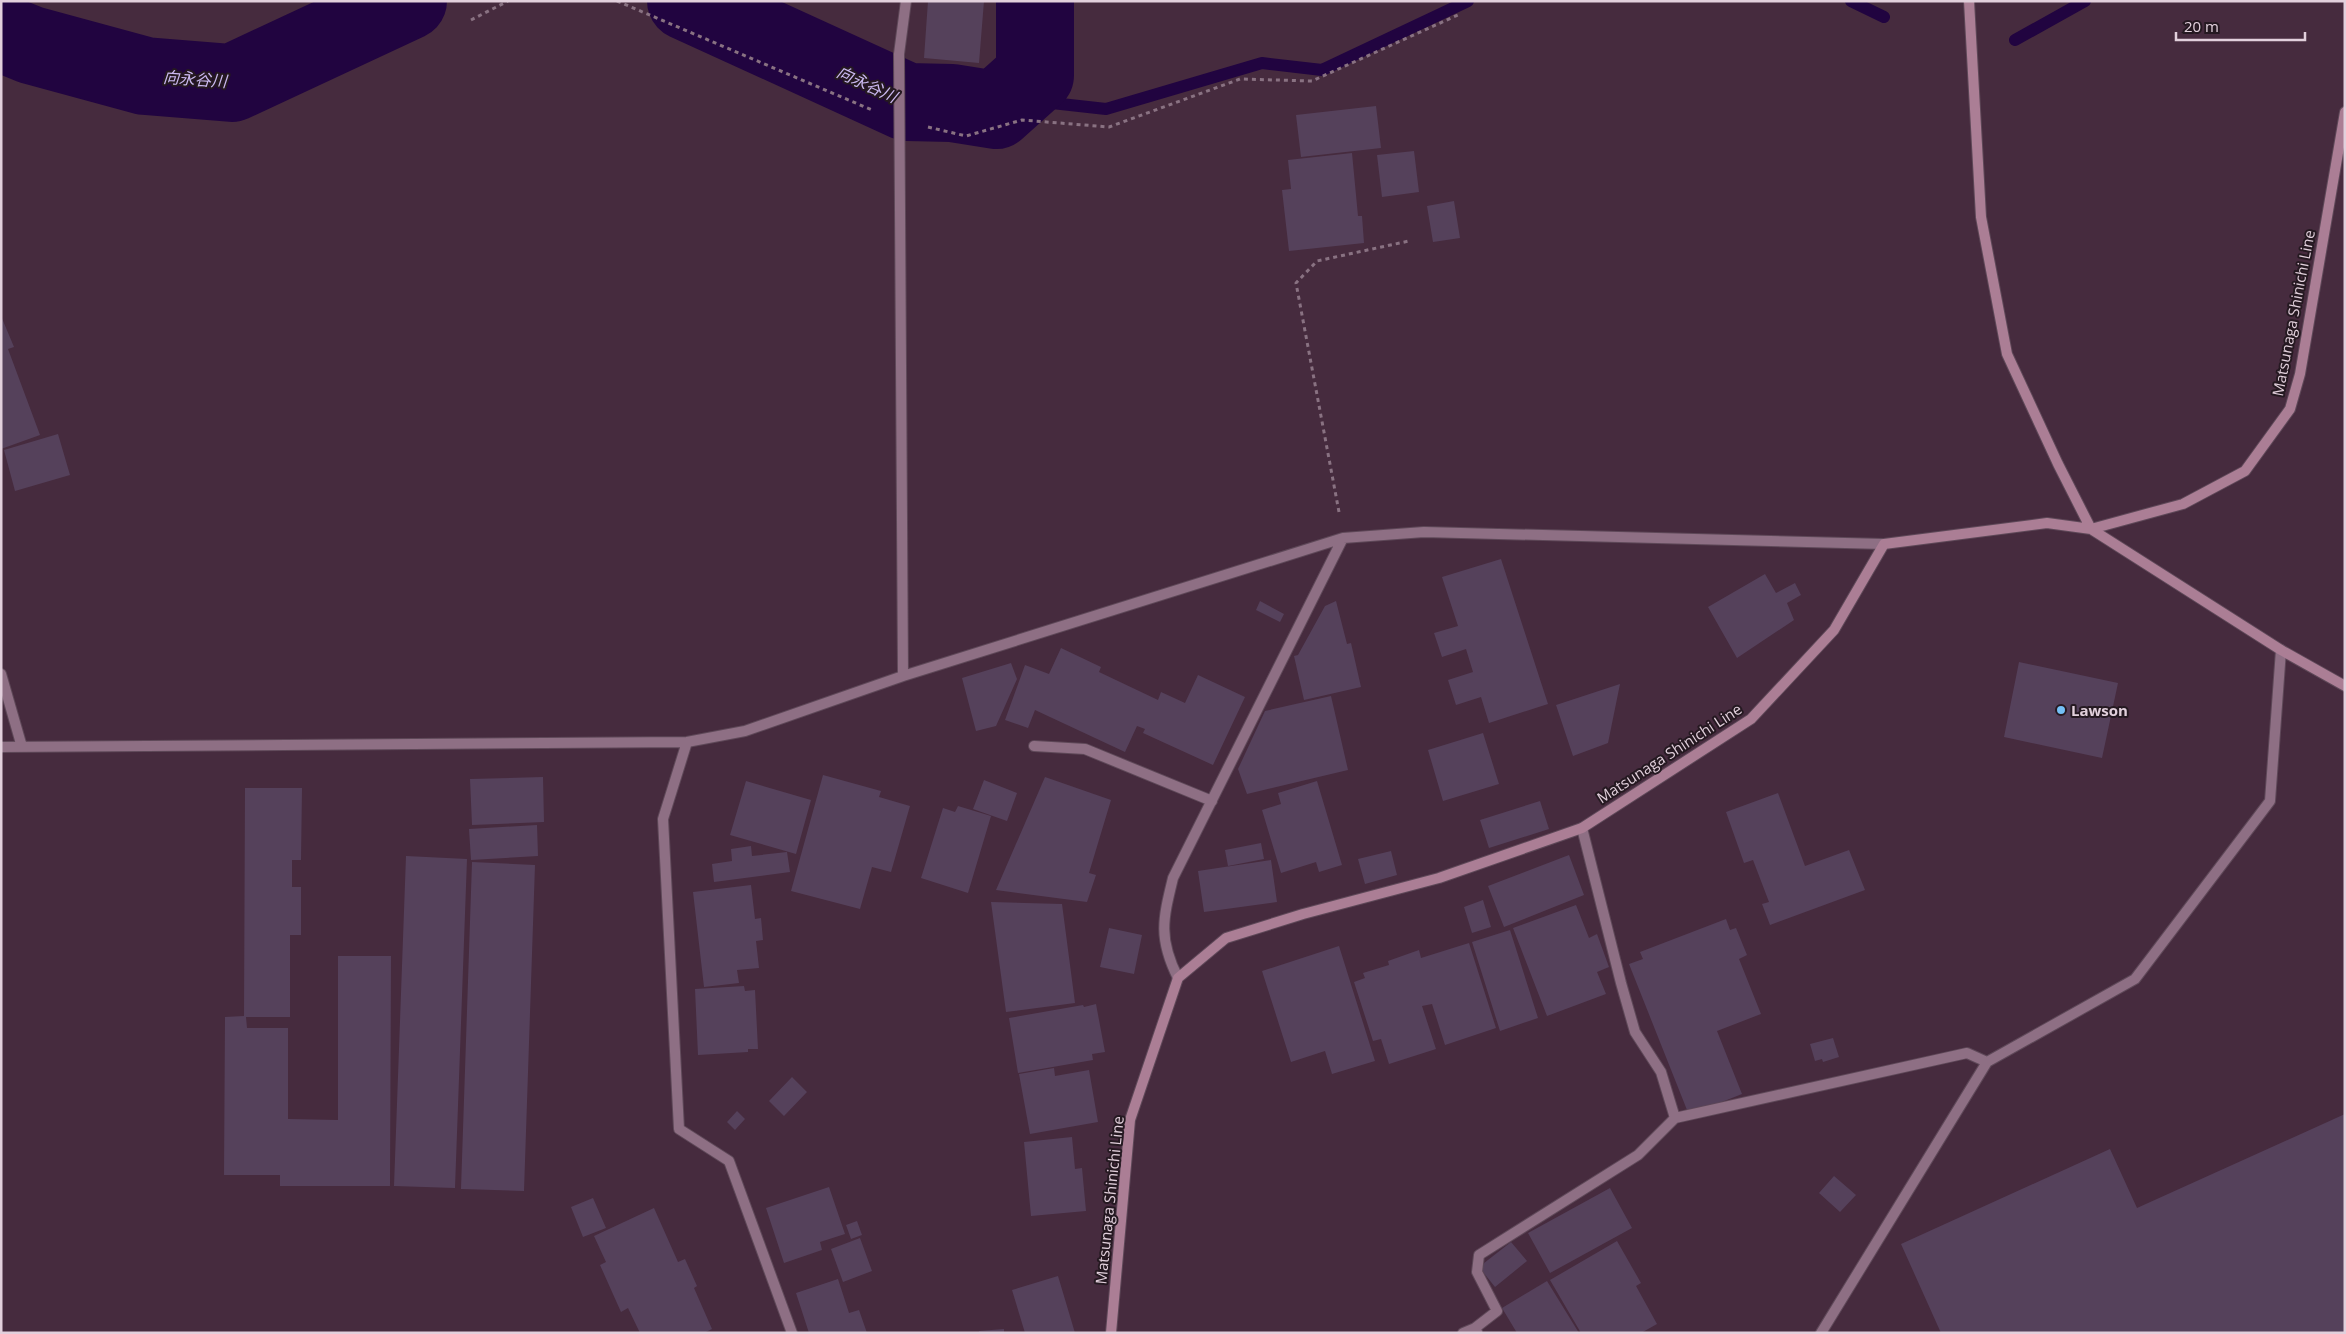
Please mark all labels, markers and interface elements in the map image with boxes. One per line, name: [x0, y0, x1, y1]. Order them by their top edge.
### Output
scale bar: [2176, 10, 2305, 42]
text: 20 m: [2184, 16, 2219, 36]
water label: 向永谷川: [833, 61, 902, 108]
water label: 向永谷川: [162, 66, 230, 92]
street label: Matsunaga Shinichi Line: [2267, 228, 2319, 398]
street label: Matsunaga Shinichi Line: [1593, 699, 1745, 807]
place label: Lawson: [2071, 700, 2128, 720]
marker: Lawson: [2055, 704, 2067, 716]
street label: Matsunaga Shinichi Line: [1090, 1115, 1128, 1285]

